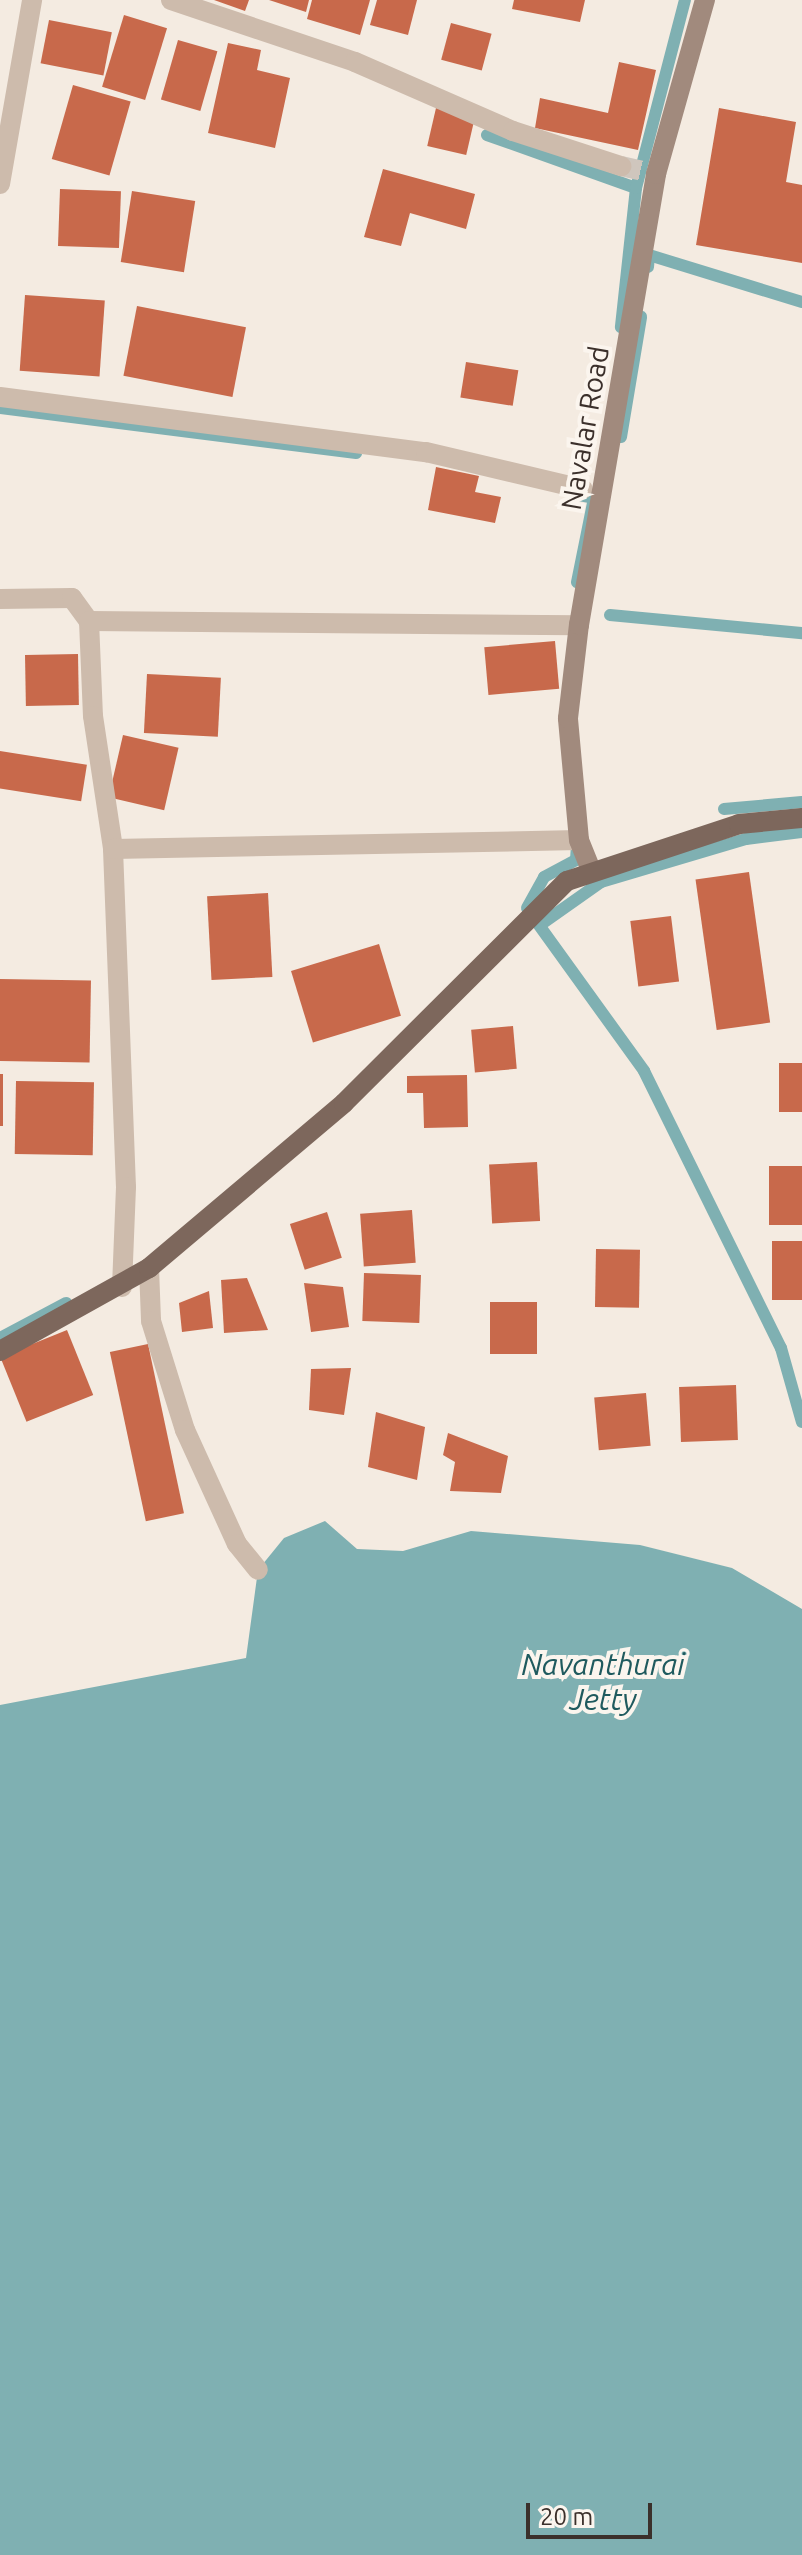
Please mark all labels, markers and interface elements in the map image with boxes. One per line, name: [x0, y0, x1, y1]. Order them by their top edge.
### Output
street label: Navalar Road: [554, 343, 616, 513]
water label: Navanthurai Jetty: [521, 1646, 685, 1716]
scale bar: [530, 2487, 656, 2537]
text: 20 m: [540, 2503, 593, 2530]

